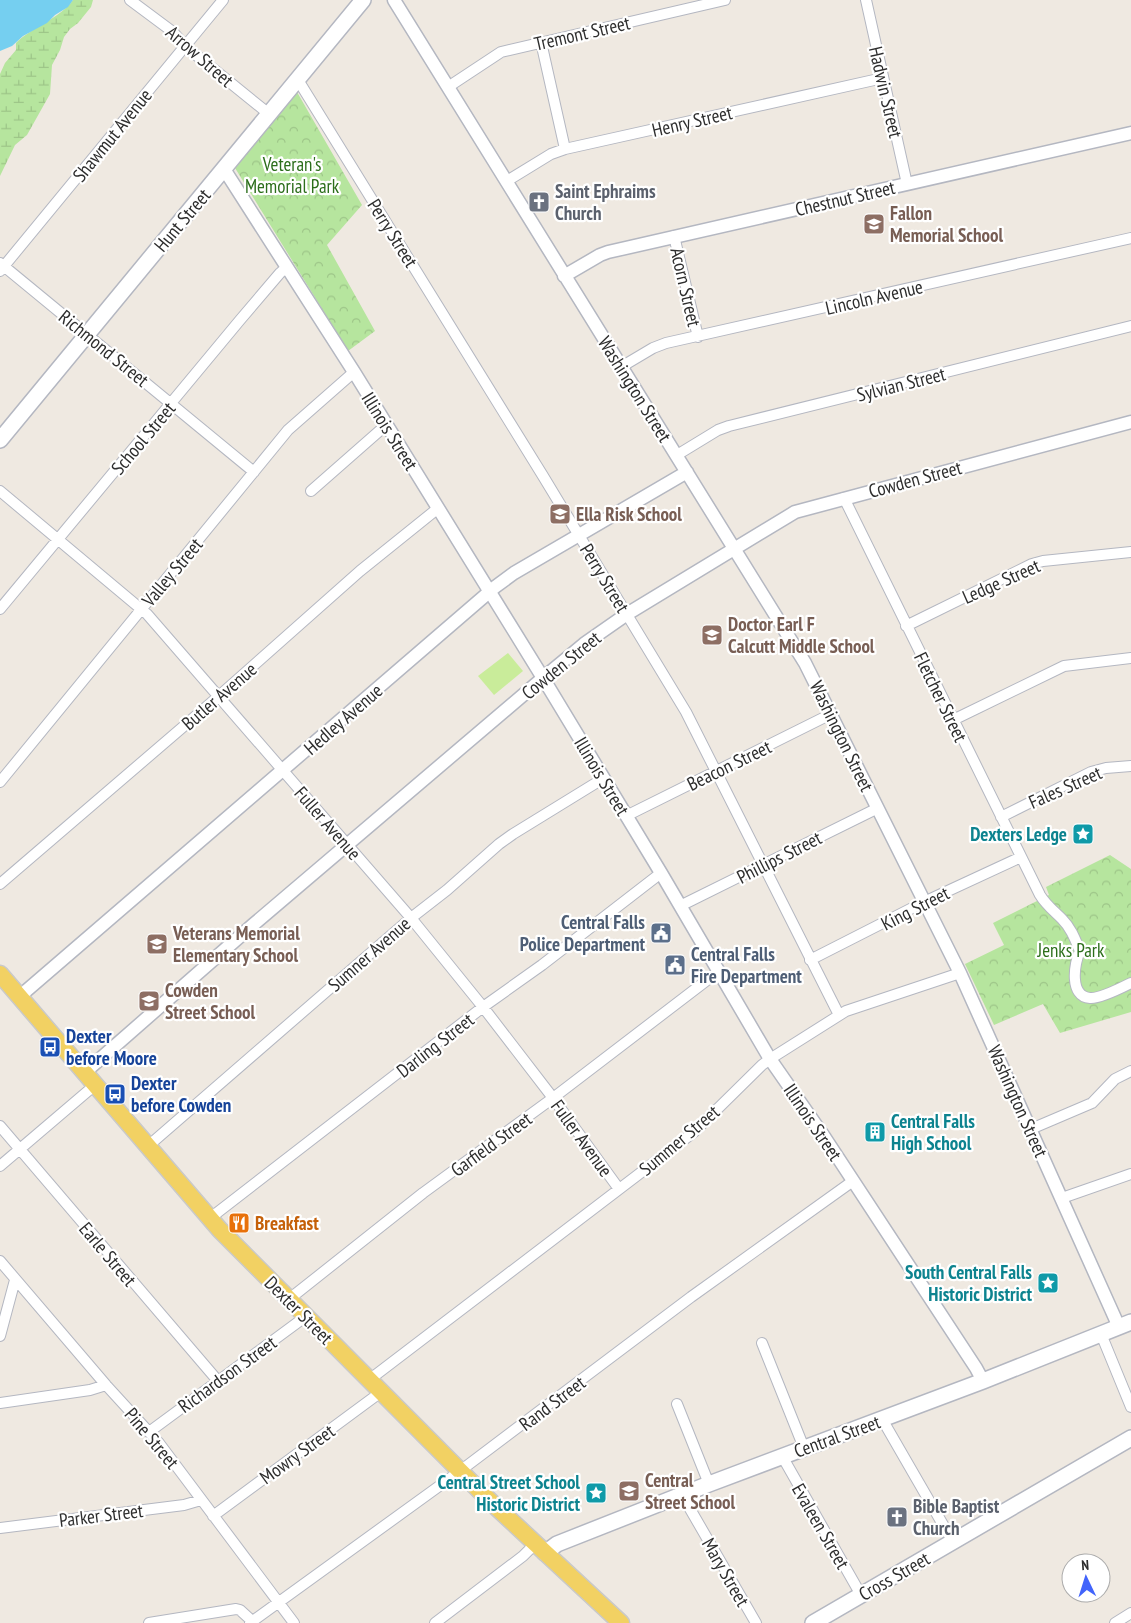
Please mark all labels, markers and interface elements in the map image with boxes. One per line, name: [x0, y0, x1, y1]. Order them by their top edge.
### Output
street label: Tremont Street: [532, 10, 633, 56]
street label: Arrow Street: [161, 20, 239, 92]
street label: Hadwin Street: [864, 44, 908, 141]
street label: Shawmut Avenue: [67, 84, 157, 186]
street label: Henry Street: [650, 100, 735, 142]
park label: Veteran's Memorial Park: [245, 152, 340, 198]
street label: Chestnut Street: [793, 175, 898, 221]
place label: Saint Ephraims Church: [555, 179, 656, 225]
street label: Hunt Street: [149, 183, 216, 257]
church icon: Saint Ephraims Church: [527, 190, 551, 214]
street label: Perry Street: [363, 194, 424, 272]
place label: Fallon Memorial School: [890, 201, 1003, 247]
school or university icon: Fallon Memorial School: [862, 212, 886, 236]
street label: Acorn Street: [665, 245, 707, 330]
street label: Lincoln Avenue: [823, 274, 925, 320]
street label: Richmond Street: [54, 304, 154, 392]
street label: Washington Street: [593, 332, 677, 447]
street label: Sylvian Street: [854, 361, 949, 407]
street label: Illinois Street: [357, 387, 424, 475]
street label: School Street: [106, 396, 181, 479]
street label: Cowden Street: [866, 455, 965, 503]
school or university icon: Ella Risk School: [548, 502, 572, 526]
place label: Ella Risk School: [576, 502, 682, 526]
street label: Valley Street: [136, 532, 208, 612]
street label: Perry Street: [575, 539, 635, 618]
street label: Ledge Street: [958, 553, 1044, 609]
place label: Doctor Earl F Calcutt Middle School: [728, 612, 875, 658]
school or university icon: Doctor Earl F Calcutt Middle School: [700, 623, 724, 647]
street label: Cowden Street: [516, 625, 606, 704]
street label: Fletcher Street: [909, 648, 973, 746]
street label: Butler Avenue: [177, 657, 262, 735]
street label: Washington Street: [805, 677, 879, 796]
street label: Hedley Avenue: [299, 678, 387, 760]
street label: Illinois Street: [569, 732, 635, 820]
street label: Beacon Street: [683, 734, 776, 796]
street label: Fales Street: [1025, 760, 1106, 814]
street label: Fuller Avenue: [290, 781, 367, 865]
place label: Dexters Ledge: [970, 822, 1067, 846]
place icon: Dexters Ledge: [1071, 822, 1095, 846]
street label: Phillips Street: [733, 825, 826, 889]
street label: King Street: [877, 880, 954, 935]
place label: Central Falls Police Department: [520, 910, 645, 956]
street label: Sumner Avenue: [323, 911, 415, 996]
place label: Veterans Memorial Elementary School: [172, 921, 300, 967]
public building icon: Central Falls Police Department: [649, 921, 673, 945]
school or university icon: Veterans Memorial Elementary School: [145, 932, 169, 956]
park label: Jenks Park: [1037, 938, 1105, 962]
place label: Central Falls Fire Department: [691, 942, 802, 988]
public building icon: Central Falls Fire Department: [663, 953, 687, 977]
place label: Cowden Street School: [165, 978, 256, 1024]
school or university icon: Cowden Street School: [137, 989, 161, 1013]
street label: Darling Street: [392, 1007, 479, 1083]
place label: Dexter before Moore: [66, 1024, 157, 1070]
bus stop icon: Dexter before Moore: [38, 1035, 62, 1059]
street label: Washington Street: [983, 1041, 1054, 1161]
place label: Dexter before Cowden: [131, 1071, 231, 1117]
street label: Illinois Street: [778, 1079, 848, 1166]
bus stop icon: Dexter before Cowden: [103, 1082, 127, 1106]
street label: Fuller Avenue: [546, 1095, 618, 1181]
street label: Summer Street: [634, 1099, 725, 1181]
street label: Garfield Street: [446, 1106, 537, 1181]
place label: Central Falls High School: [891, 1109, 975, 1155]
building icon: Central Falls High School: [863, 1120, 887, 1144]
restaurant icon: Breakfast: [227, 1211, 251, 1235]
place label: Breakfast: [255, 1211, 319, 1235]
street label: Earle Street: [74, 1217, 142, 1292]
place label: South Central Falls Historic District: [905, 1260, 1032, 1306]
street label: Dexter Street: [260, 1271, 339, 1350]
place icon: South Central Falls Historic District: [1036, 1271, 1060, 1295]
street label: Richardson Street: [173, 1330, 281, 1418]
street label: Rand Street: [514, 1370, 590, 1436]
street label: Pine Street: [120, 1403, 185, 1474]
street label: Central Street: [791, 1409, 884, 1463]
street label: Mowry Street: [255, 1418, 340, 1489]
place label: Central Street School: [645, 1468, 736, 1514]
place label: Central Street School Historic District: [438, 1470, 580, 1516]
school or university icon: Central Street School: [617, 1479, 641, 1503]
street label: Evaleen Street: [787, 1479, 855, 1574]
place icon: Central Street School Historic District: [584, 1481, 608, 1505]
place label: Bible Baptist Church: [913, 1494, 1000, 1540]
street label: Parker Street: [58, 1498, 145, 1532]
church icon: Bible Baptist Church: [885, 1505, 909, 1529]
street label: Mary Street: [697, 1534, 755, 1611]
street label: Cross Street: [854, 1546, 934, 1606]
north arrow: [1061, 1553, 1111, 1603]
text: N: [1081, 1556, 1089, 1574]

